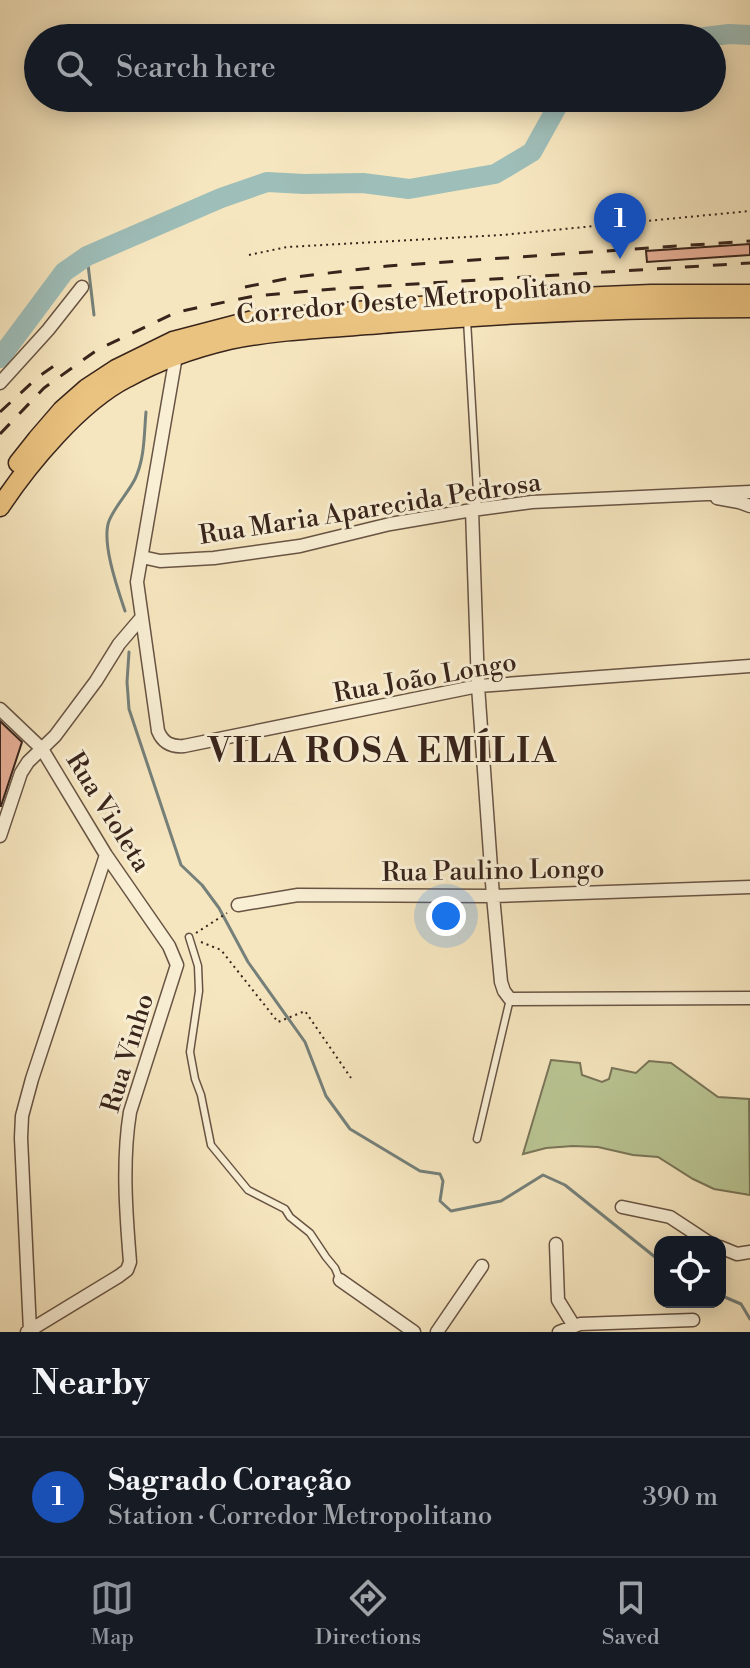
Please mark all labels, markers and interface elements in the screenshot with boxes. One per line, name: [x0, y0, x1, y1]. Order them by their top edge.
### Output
search box: [24, 24, 726, 112]
icon: search: [52, 46, 96, 90]
text: Search here: [116, 49, 276, 87]
pin: 1: [594, 193, 646, 259]
street label: Corredor Oeste Metropolitano: [235, 269, 593, 331]
street label: Rua Maria Aparecida Pedrosa: [197, 466, 544, 552]
street label: Rua João Longo: [331, 646, 519, 710]
district label: VILA ROSA EMÍLIA: [207, 728, 558, 773]
street label: Rua Violeta: [59, 746, 158, 879]
street label: Rua Paulino Longo: [381, 853, 605, 889]
your location: [426, 896, 466, 936]
street label: Rua Vinho: [95, 990, 161, 1116]
map controls: [654, 1236, 726, 1308]
button: locate: [654, 1236, 726, 1308]
text: Nearby: [32, 1363, 150, 1405]
text: Sagrado Coração: [108, 1462, 352, 1500]
text: 1: [52, 1481, 64, 1513]
text: 390 m: [643, 1481, 718, 1513]
text: Station · Corredor Metropolitano: [108, 1500, 492, 1532]
tab: Map: [90, 1576, 134, 1651]
tab: Directions: [315, 1576, 421, 1651]
tab: Saved: [602, 1576, 660, 1651]

